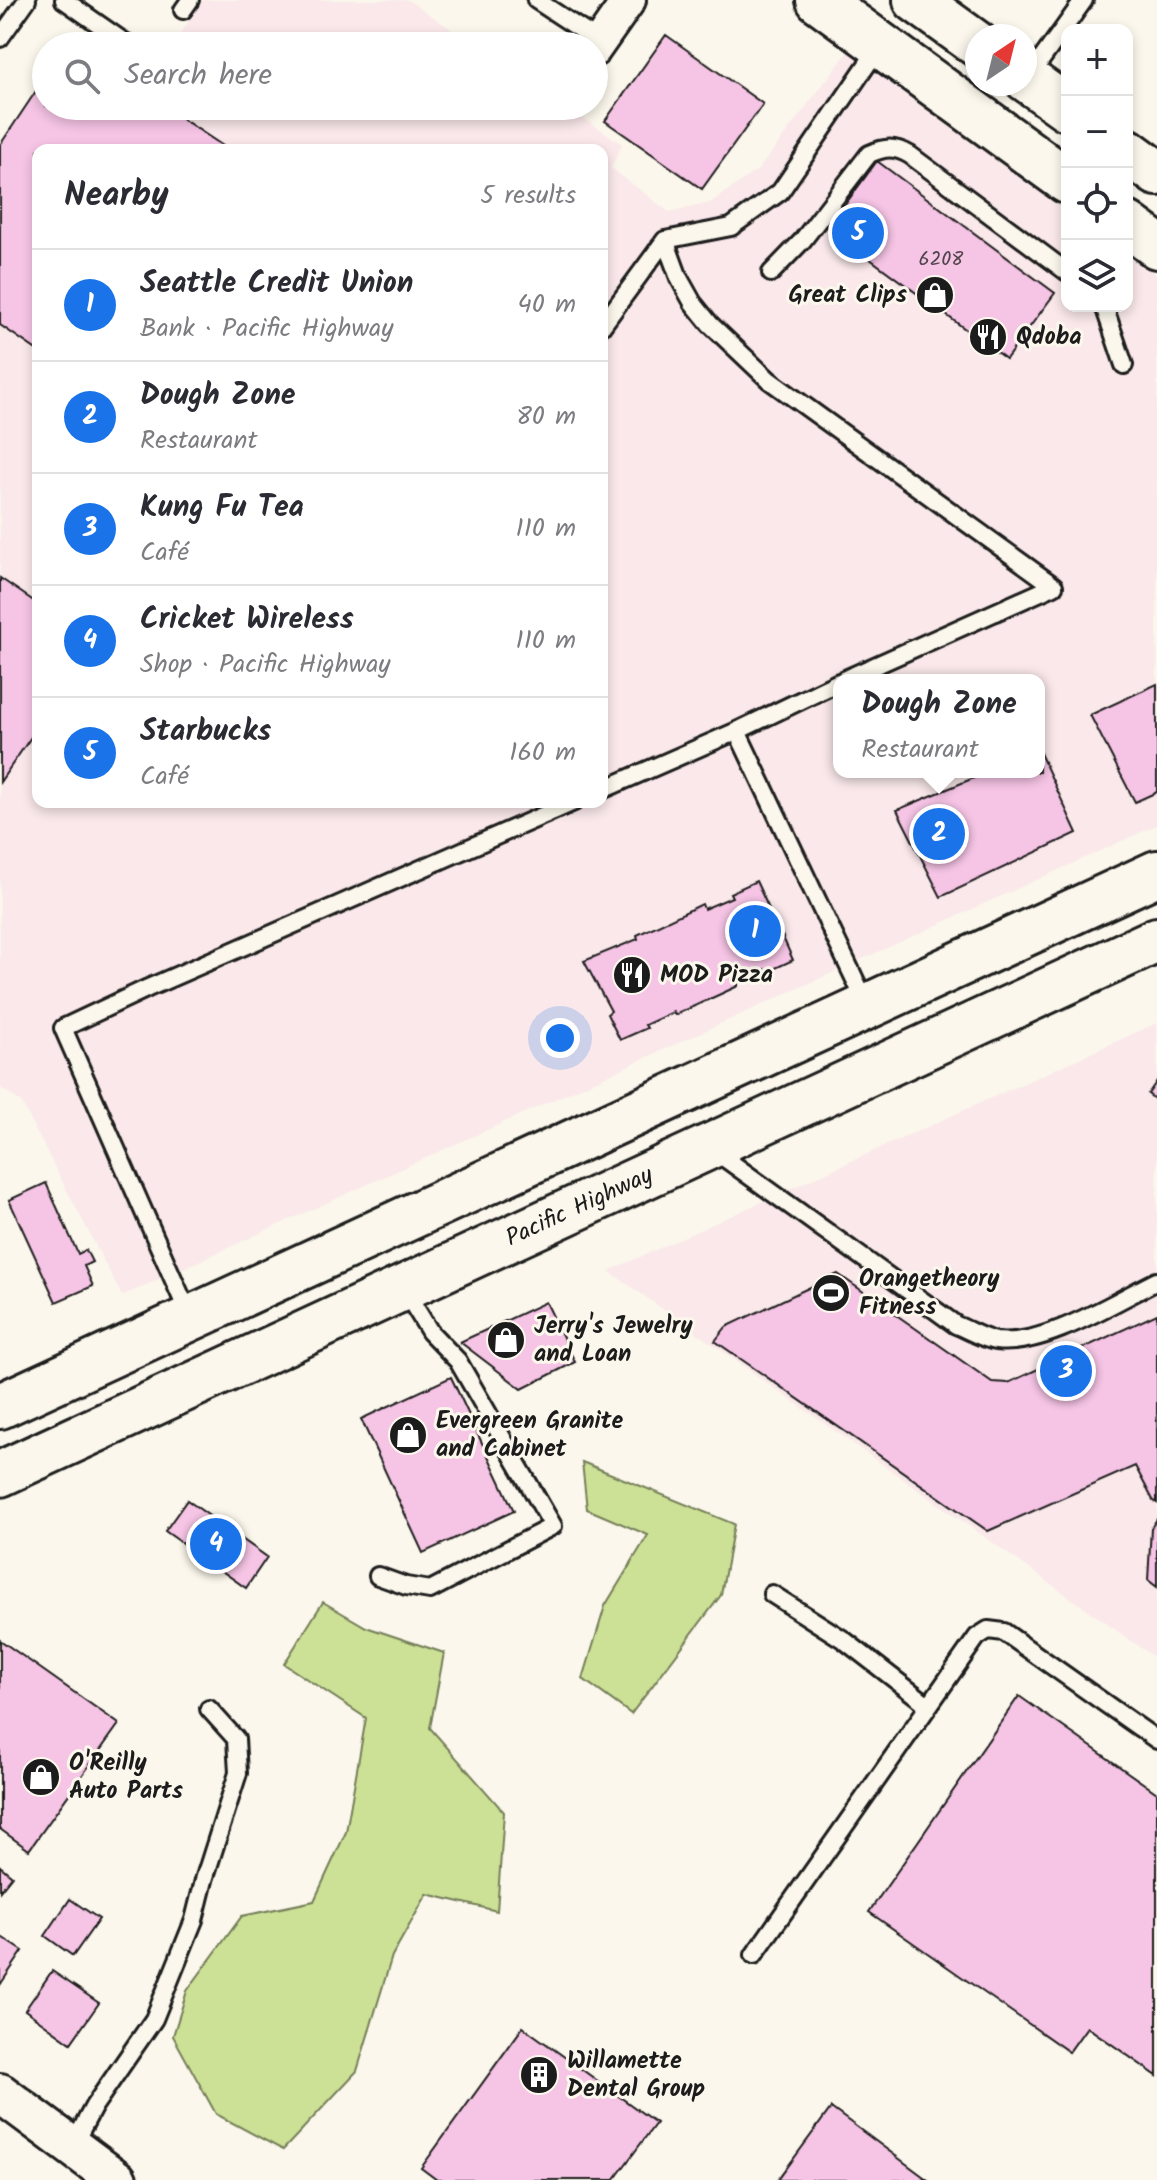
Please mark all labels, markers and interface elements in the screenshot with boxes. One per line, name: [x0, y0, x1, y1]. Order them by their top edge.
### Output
north arrow: [965, 24, 1037, 96]
map controls: [1061, 24, 1133, 312]
button: +: [1061, 24, 1133, 96]
search box: [32, 32, 608, 120]
text: Search here: [124, 52, 272, 100]
icon: search: [60, 54, 104, 98]
button: −: [1061, 96, 1133, 168]
button: locate: [1061, 168, 1133, 240]
text: Nearby: [64, 169, 169, 223]
text: 5 results: [480, 175, 576, 217]
pin: 5: [832, 203, 884, 263]
button: layers: [1061, 240, 1133, 312]
house number: 6208: [919, 244, 964, 276]
text: Seattle Credit Union: [140, 260, 413, 308]
shop icon: Great Clips: [914, 274, 956, 316]
place label: Great Clips: [788, 276, 907, 315]
text: 1: [86, 284, 94, 326]
text: 40 m: [518, 284, 576, 326]
text: Bank · Pacific Highway: [140, 308, 393, 350]
restaurant icon: Qdoba: [967, 316, 1009, 358]
place label: Qdoba: [1016, 318, 1082, 357]
text: Dough Zone: [140, 372, 295, 420]
text: 2: [82, 396, 98, 438]
text: 80 m: [516, 396, 576, 438]
text: Restaurant: [140, 420, 257, 462]
text: Kung Fu Tea: [140, 484, 304, 532]
text: 3: [83, 508, 97, 550]
text: 110 m: [516, 508, 576, 550]
text: Café: [140, 532, 189, 574]
text: Cricket Wireless: [140, 596, 354, 644]
text: 4: [83, 620, 97, 662]
text: 110 m: [516, 620, 576, 662]
text: Shop · Pacific Highway: [140, 644, 391, 686]
popup: [833, 674, 1045, 778]
text: Dough Zone: [861, 681, 1017, 729]
text: Starbucks: [140, 708, 271, 756]
text: Restaurant: [861, 729, 979, 771]
text: 5: [83, 732, 97, 774]
text: 160 m: [509, 732, 576, 774]
text: Café: [140, 756, 189, 798]
pin: 2: [913, 804, 965, 864]
pin: 1: [729, 901, 781, 961]
restaurant icon: MOD Pizza: [611, 954, 653, 996]
place label: MOD Pizza: [660, 956, 773, 995]
your location: [540, 1018, 580, 1058]
street label: Pacific Highway: [499, 1155, 660, 1258]
place label: Orangetheory Fitness: [859, 1260, 1000, 1327]
sports icon: Orangetheory Fitness: [810, 1272, 852, 1314]
place label: Jerry's Jewelry and Loan: [534, 1307, 693, 1374]
shop icon: Jerry's Jewelry and Loan: [485, 1319, 527, 1361]
pin: 3: [1040, 1341, 1092, 1401]
place label: Evergreen Granite and Cabinet: [436, 1402, 624, 1469]
shop icon: Evergreen Granite and Cabinet: [387, 1414, 429, 1456]
pin: 4: [190, 1514, 242, 1574]
place label: O'Reilly Auto Parts: [69, 1744, 183, 1811]
shop icon: O'Reilly Auto Parts: [20, 1756, 62, 1798]
place label: Willamette Dental Group: [567, 2042, 705, 2109]
building icon: Willamette Dental Group: [518, 2054, 560, 2096]

